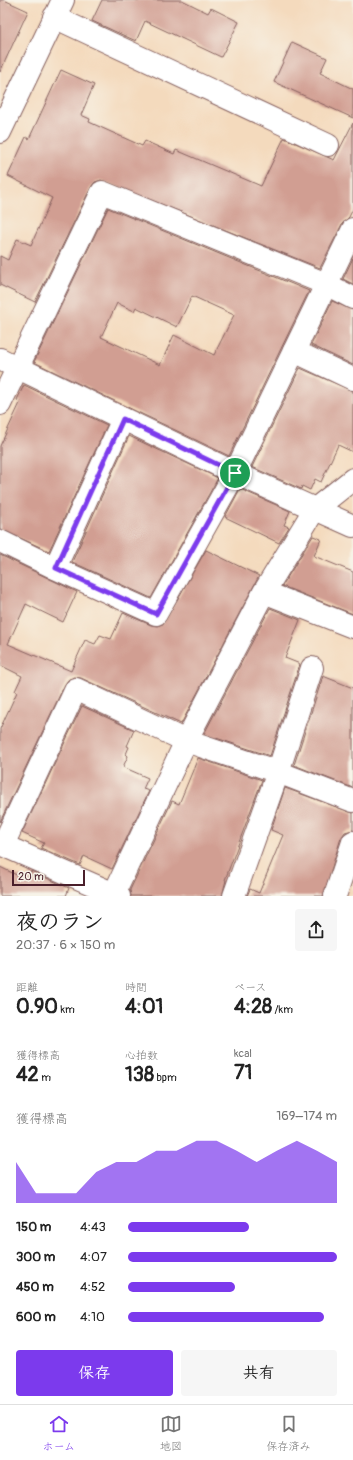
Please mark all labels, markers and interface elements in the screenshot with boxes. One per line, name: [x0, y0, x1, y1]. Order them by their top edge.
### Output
pin: [218, 456, 252, 490]
icon: arrive: [224, 462, 246, 484]
scale bar: [12, 868, 85, 887]
text: 20 m: [18, 870, 44, 883]
text: 夜のラン: [16, 908, 104, 936]
button: share: [295, 909, 337, 951]
text: 20:37 · 6 × 150 m: [16, 937, 115, 953]
text: 距離: [16, 981, 38, 994]
text: 時間: [125, 981, 147, 994]
text: ペース: [234, 981, 266, 994]
text: 0.90: [16, 994, 58, 1019]
text: 4:01: [125, 994, 163, 1019]
text: 4:28: [234, 994, 272, 1019]
text: km: [58, 1003, 75, 1016]
text: /km: [272, 1003, 293, 1016]
text: kcal: [234, 1047, 252, 1060]
text: 獲得標高: [16, 1049, 60, 1062]
text: 心拍数: [125, 1049, 158, 1062]
text: 71: [234, 1060, 252, 1085]
text: 42: [16, 1062, 39, 1087]
text: 138: [125, 1062, 154, 1087]
text: m: [39, 1071, 51, 1084]
text: bpm: [154, 1071, 177, 1084]
text: 169–174 m: [276, 1108, 337, 1124]
text: 獲得標高: [16, 1111, 68, 1127]
text: 150 m: [16, 1219, 51, 1235]
text: 4:43: [80, 1219, 106, 1235]
text: 300 m: [16, 1249, 55, 1265]
text: 4:07: [80, 1249, 107, 1265]
text: 450 m: [16, 1279, 54, 1295]
text: 4:52: [80, 1279, 105, 1295]
text: 600 m: [16, 1309, 56, 1325]
text: 4:10: [80, 1309, 105, 1325]
button: 保存: [16, 1350, 173, 1396]
button: 共有: [181, 1350, 337, 1396]
tab: ホーム: [42, 1413, 75, 1453]
tab: 地図: [160, 1413, 182, 1453]
tab: 保存済み: [267, 1413, 311, 1453]

